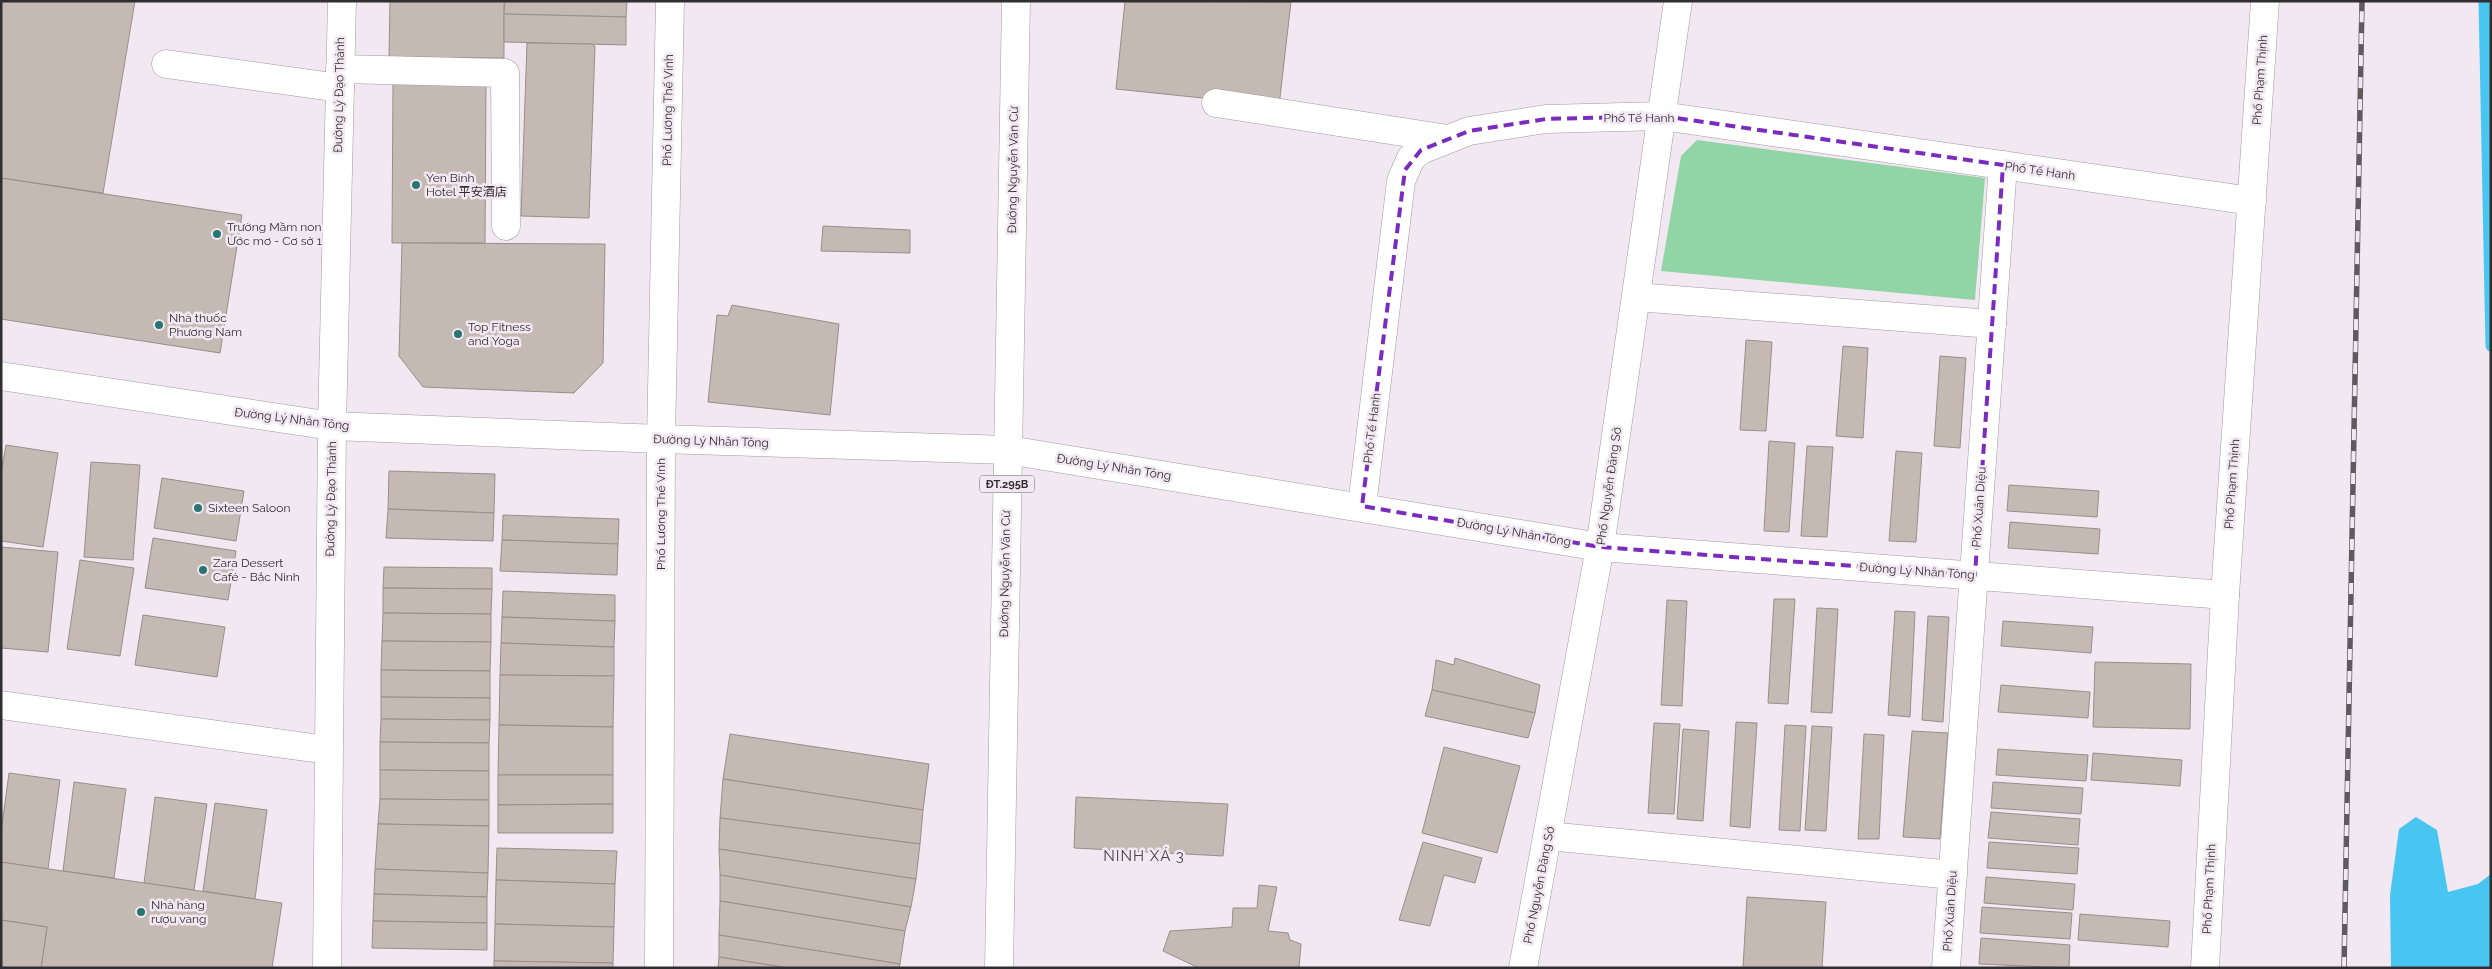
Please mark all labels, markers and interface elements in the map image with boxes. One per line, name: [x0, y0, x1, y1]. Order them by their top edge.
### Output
street label: Phố Phạm Thịnh: [2250, 34, 2270, 126]
street label: Đường Lý Đạo Thành: [331, 37, 347, 153]
street label: Phố Lương Thế Vinh: [660, 54, 676, 166]
street label: Đường Nguyễn Văn Cừ: [1005, 106, 1021, 234]
street label: Phố Tế Hanh: [1603, 111, 1675, 125]
street label: Phố Tế Hanh: [2004, 159, 2076, 183]
place label: Yen Binh Hotel 平安酒店: [426, 171, 507, 199]
marker: Yen Binh Hotel 平安酒店: [410, 179, 422, 191]
place label: Trường Mầm non Ước mơ - Cơ sở 1: [227, 220, 322, 248]
marker: Trường Mầm non Ước mơ - Cơ sở 1: [211, 228, 223, 240]
place label: Nhà thuốc Phương Nam: [169, 311, 242, 339]
marker: Nhà thuốc Phương Nam: [153, 319, 165, 331]
place label: Top Fitness and Yoga: [468, 320, 531, 348]
marker: Top Fitness and Yoga: [452, 328, 464, 340]
street label: Phố Tế Hanh: [1361, 392, 1383, 464]
street label: Đường Lý Nhân Tông: [234, 405, 350, 433]
street label: Phố Nguyễn Đăng Sở: [1594, 426, 1624, 546]
street label: Đường Lý Nhân Tông: [653, 432, 769, 450]
street label: Phố Phạm Thịnh: [2222, 438, 2242, 530]
street label: Đường Lý Đạo Thành: [323, 441, 339, 557]
street label: Đường Lý Nhân Tông: [1056, 451, 1172, 483]
street label: Phố Lương Thế Vinh: [654, 458, 668, 570]
street label: Phố Xuân Diệu: [1969, 466, 1989, 548]
road number: ĐT.295B: [980, 476, 1034, 492]
place label: Sixteen Saloon: [208, 501, 290, 515]
marker: Sixteen Saloon: [192, 502, 204, 514]
street label: Đường Nguyễn Văn Cừ: [997, 510, 1013, 638]
street label: Đường Lý Nhân Tông: [1456, 515, 1572, 549]
place label: Zara Dessert Café - Bắc Ninh: [213, 556, 300, 584]
street label: Đường Lý Nhân Tông: [1859, 560, 1975, 582]
marker: Zara Dessert Café - Bắc Ninh: [197, 564, 209, 576]
street label: Phố Nguyễn Đăng Sở: [1521, 825, 1557, 945]
street label: Phố Phạm Thịnh: [2200, 844, 2218, 934]
district label: NINH XÁ 3: [1103, 847, 1185, 865]
street label: Phố Xuân Diệu: [1940, 870, 1960, 952]
place label: Nhà hàng rượu vang: [151, 898, 207, 926]
marker: Nhà hàng rượu vang: [135, 906, 147, 918]

